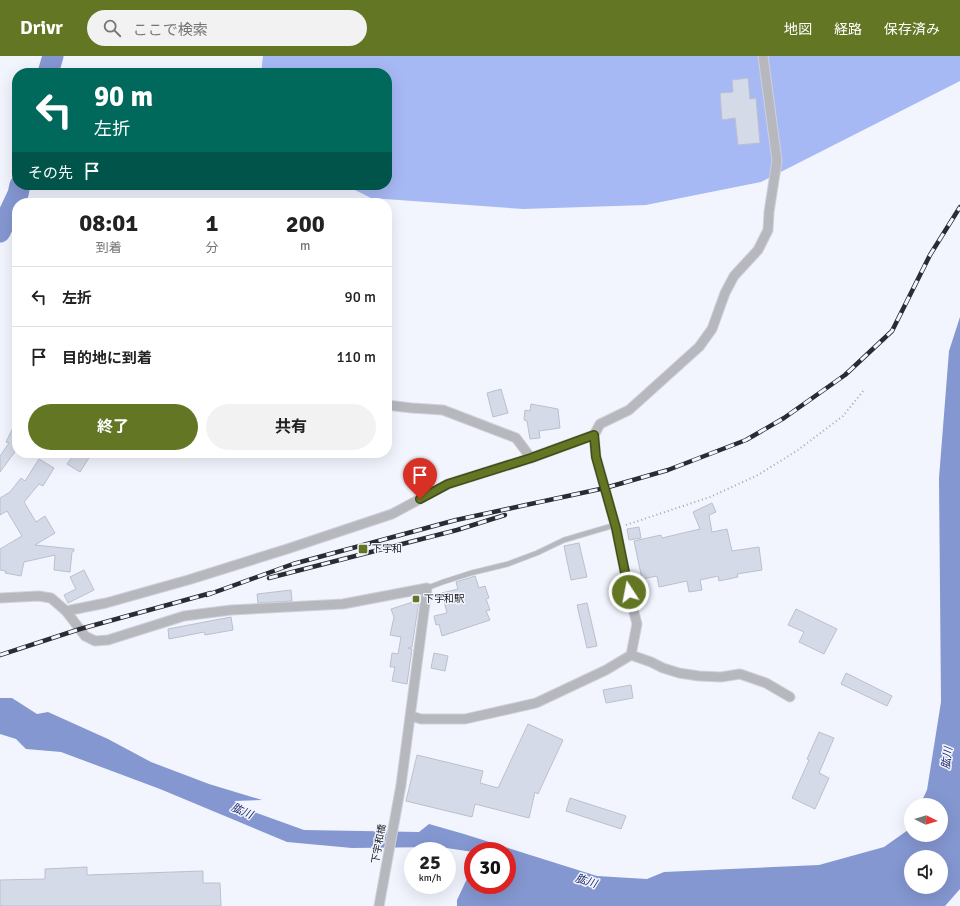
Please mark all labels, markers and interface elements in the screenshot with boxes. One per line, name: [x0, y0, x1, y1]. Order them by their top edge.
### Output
search box: [87, 10, 367, 46]
text: Drivr: [20, 16, 63, 40]
icon: search: [101, 17, 123, 39]
text: ここで検索: [133, 21, 208, 39]
text: 地図: [784, 21, 812, 38]
text: 経路: [834, 21, 862, 38]
text: 保存済み: [884, 21, 940, 38]
text: 90 m: [94, 80, 153, 114]
icon: left: [28, 84, 80, 136]
text: 左折: [94, 118, 130, 140]
icon: arrive: [81, 160, 103, 182]
text: その先: [28, 164, 73, 182]
text: 08:01: [79, 208, 138, 238]
text: 1: [206, 208, 218, 238]
text: 200: [286, 209, 325, 239]
text: m: [300, 238, 310, 254]
text: 到着: [96, 240, 122, 256]
text: 分: [205, 240, 219, 256]
icon: left: [28, 286, 50, 308]
text: 90 m: [345, 288, 376, 306]
text: 左折: [62, 289, 92, 307]
icon: arrive: [28, 346, 50, 368]
text: 110 m: [336, 348, 376, 366]
text: 目的地に到着: [62, 349, 152, 367]
button: 終了: [28, 404, 198, 450]
button: 共有: [206, 404, 376, 450]
pin: [403, 458, 437, 499]
icon: arrive: [409, 464, 431, 486]
marker: 下宇和: [357, 543, 369, 555]
place label: 下宇和: [372, 543, 402, 555]
position arrow: [608, 571, 650, 613]
place label: 下宇和駅: [424, 593, 465, 605]
marker: 下宇和駅: [411, 594, 421, 604]
water label: 肱川: [939, 745, 955, 770]
north arrow: [904, 798, 948, 842]
map controls: [904, 798, 948, 894]
water label: 肱川: [229, 801, 256, 822]
street label: 下宇和橋: [369, 823, 389, 865]
speed limit sign: 30: [464, 842, 516, 894]
text: 25: [419, 850, 441, 875]
button: sound: [904, 850, 948, 894]
water label: 肱川: [574, 871, 599, 891]
text: km/h: [419, 872, 441, 884]

